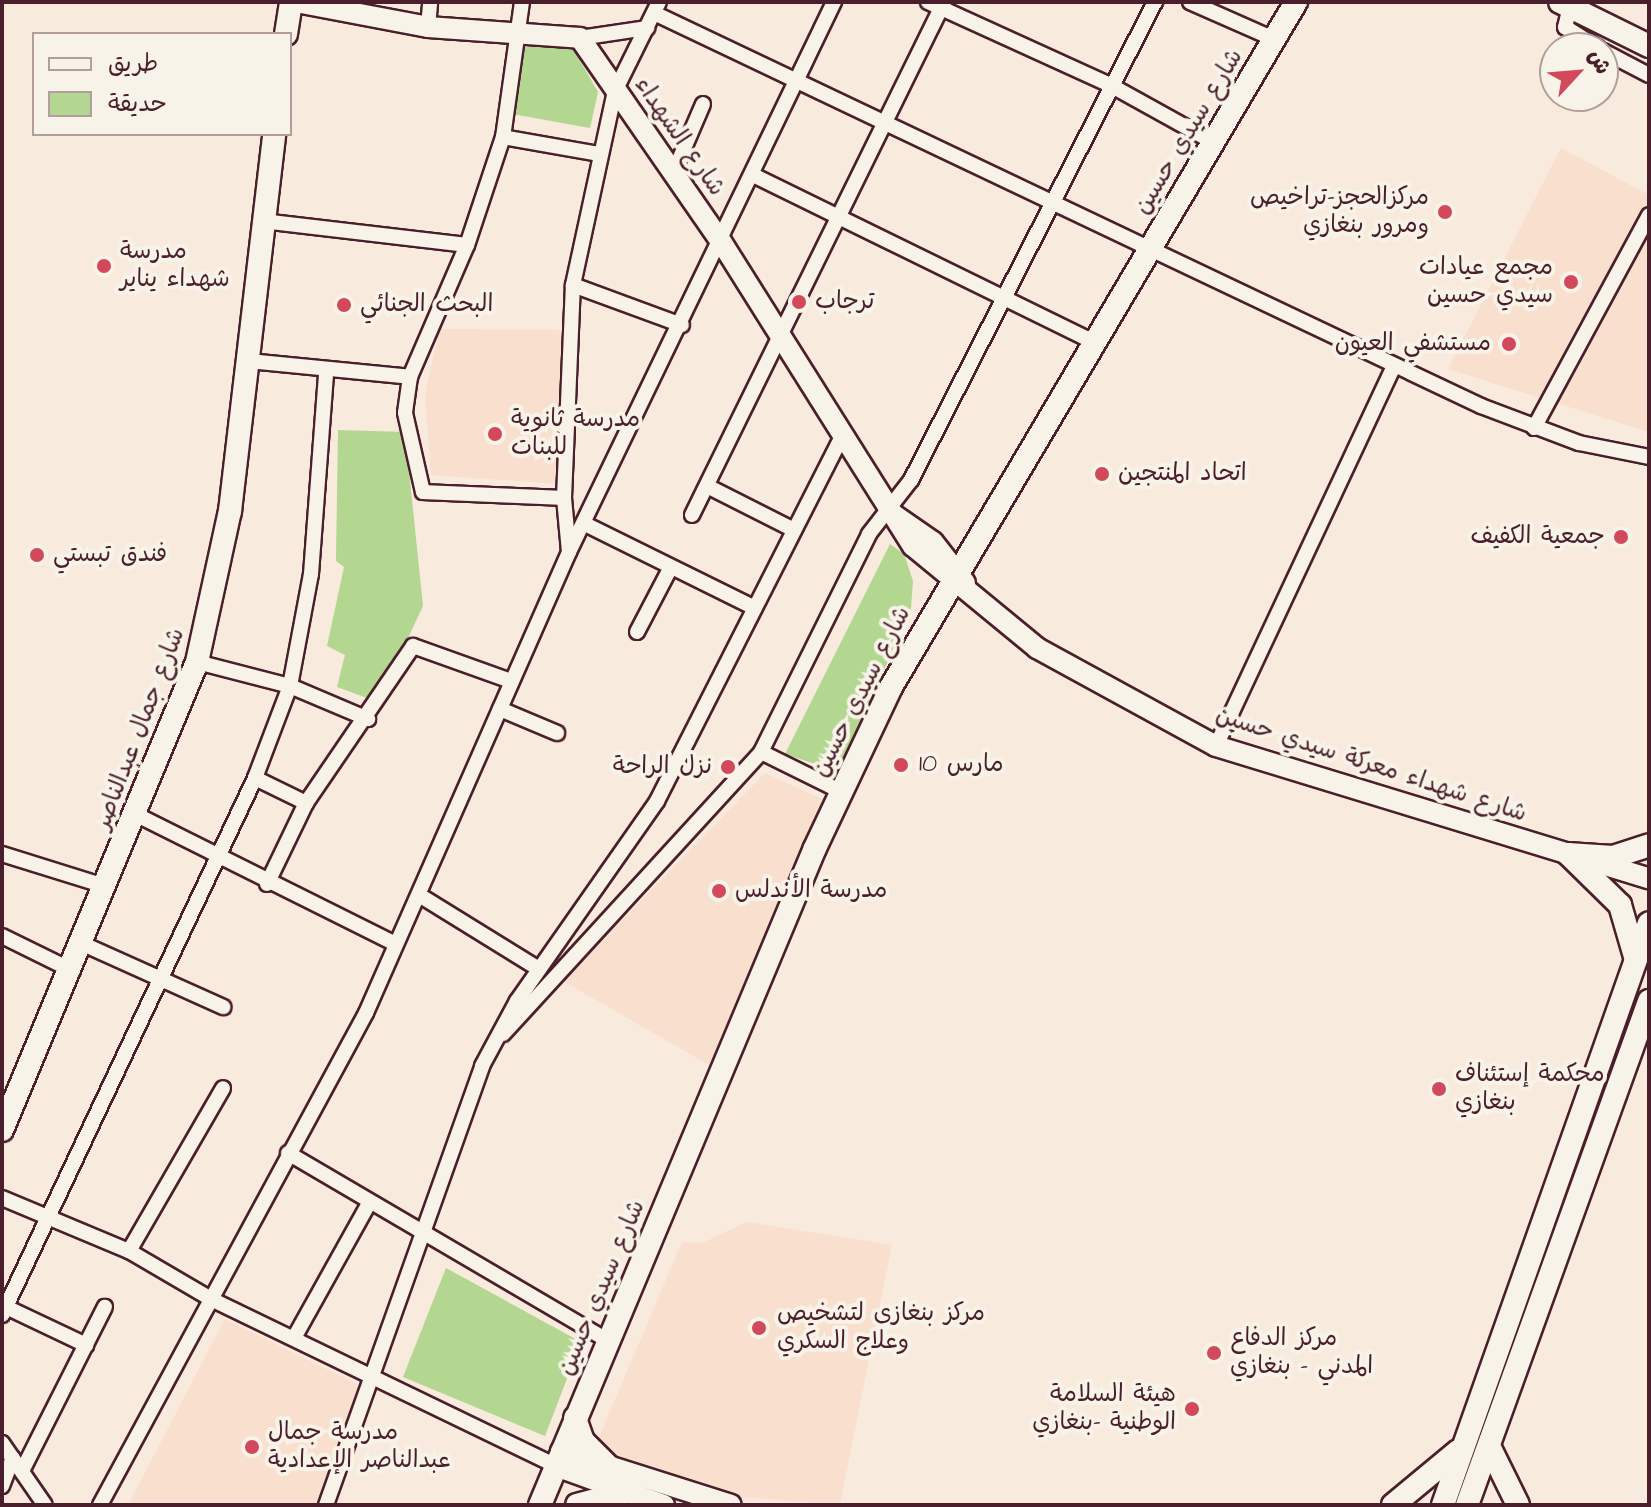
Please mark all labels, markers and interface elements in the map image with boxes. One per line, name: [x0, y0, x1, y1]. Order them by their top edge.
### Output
legend: [32, 32, 292, 136]
north arrow: [1539, 32, 1619, 112]
street label: شارع سيدي حسين: [1128, 44, 1250, 220]
text: ش: [1580, 44, 1618, 80]
text: طريق: [108, 47, 158, 81]
street label: شارع الشهداء: [628, 72, 730, 202]
text: حديقة: [108, 87, 167, 121]
place label: مركزالحجز-تراخيص ومرور بنغازي: [1250, 184, 1429, 240]
marker: مركزالحجز-تراخيص ومرور بنغازي: [1436, 203, 1454, 221]
place label: مدرسة شهداء يناير: [120, 238, 230, 294]
place label: مجمع عيادات سيدي حسين: [1419, 254, 1553, 310]
marker: مدرسة شهداء يناير: [95, 257, 113, 275]
marker: مجمع عيادات سيدي حسين: [1560, 271, 1582, 293]
place label: ترجاب: [815, 288, 875, 316]
place label: البحث الجنائي: [360, 291, 493, 319]
marker: ترجاب: [790, 293, 808, 311]
marker: البحث الجنائي: [335, 296, 353, 314]
place label: مستشفي العيون: [1335, 330, 1491, 358]
marker: مستشفي العيون: [1498, 333, 1520, 355]
place label: مدرسة ثانوية للبنات: [511, 406, 640, 462]
marker: مدرسة ثانوية للبنات: [486, 425, 504, 443]
place label: اتحاد المنتجين: [1118, 460, 1247, 488]
marker: اتحاد المنتجين: [1093, 465, 1111, 483]
place label: جمعية الكفيف: [1470, 523, 1605, 551]
marker: جمعية الكفيف: [1612, 528, 1630, 546]
place label: فندق تبستي: [53, 541, 167, 569]
marker: فندق تبستي: [28, 546, 46, 564]
street label: شارع سيدي حسين: [807, 602, 917, 782]
street label: شارع جمال عبدالناصر: [88, 624, 192, 834]
street label: شارع شهداء معركة سيدي حسين: [1212, 701, 1530, 829]
place label: 10 مارس: [919, 751, 1004, 779]
place label: نزل الراحة: [613, 753, 712, 781]
marker: 10 مارس: [890, 754, 912, 776]
marker: نزل الراحة: [719, 758, 737, 776]
place label: مدرسة الأندلس: [735, 877, 887, 905]
marker: مدرسة الأندلس: [710, 882, 728, 900]
place label: محكمة إستئناف بنغازي: [1455, 1061, 1605, 1117]
marker: محكمة إستئناف بنغازي: [1430, 1080, 1448, 1098]
street label: شارع سيدي حسين: [552, 1196, 652, 1380]
place label: مركز بنغازي لتشخيص وعلاج السكري: [777, 1300, 985, 1356]
marker: مركز بنغازي لتشخيص وعلاج السكري: [748, 1317, 770, 1339]
place label: مركز الدفاع المدني - بنغازي: [1230, 1325, 1373, 1381]
marker: مركز الدفاع المدني - بنغازي: [1205, 1344, 1223, 1362]
place label: هيئة السلامة الوطنية -بنغازي: [1032, 1381, 1176, 1437]
marker: هيئة السلامة الوطنية -بنغازي: [1183, 1400, 1201, 1418]
place label: مدرسة جمال عبدالناصر الإعدادية: [268, 1419, 451, 1475]
marker: مدرسة جمال عبدالناصر الإعدادية: [243, 1438, 261, 1456]

